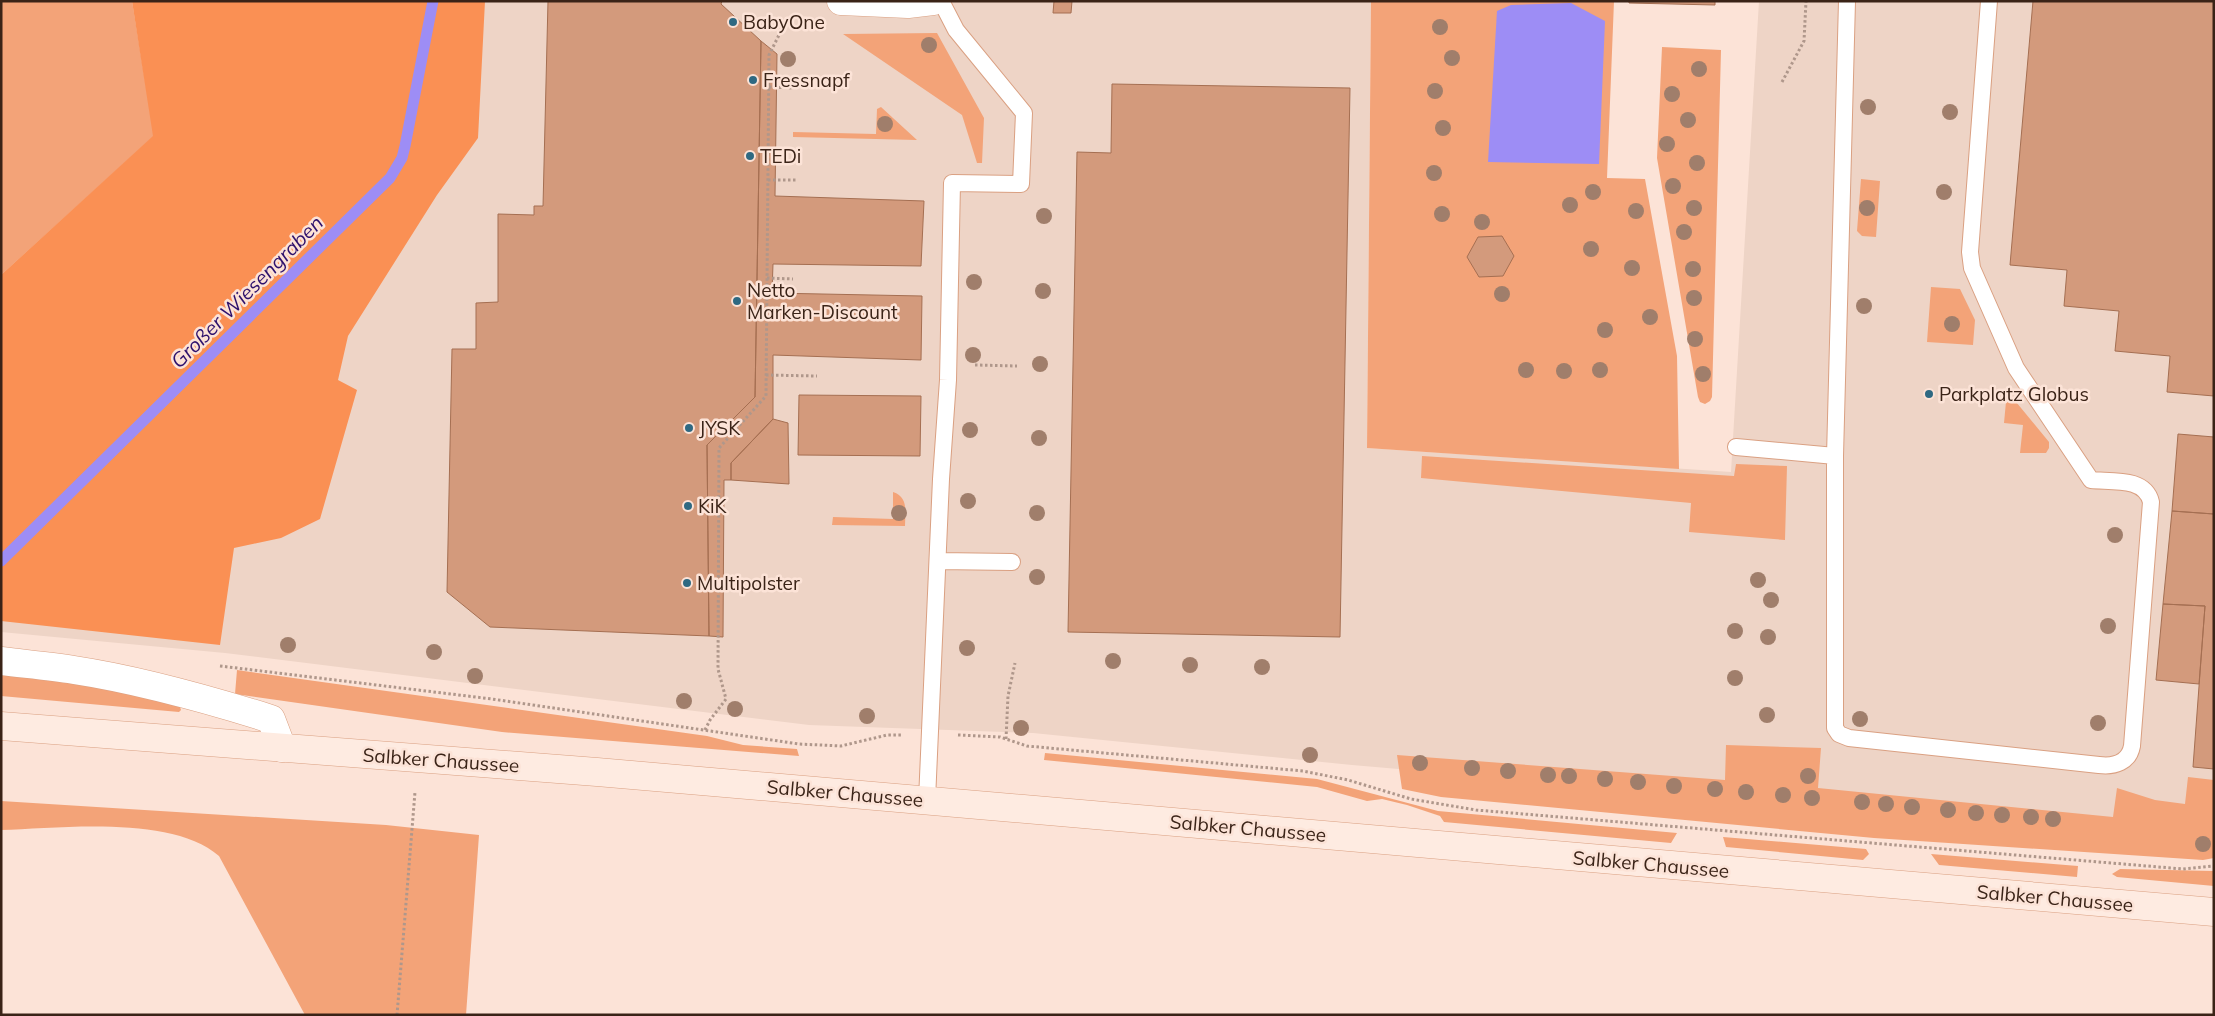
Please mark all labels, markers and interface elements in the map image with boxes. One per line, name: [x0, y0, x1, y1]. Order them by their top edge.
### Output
place label: BabyOne: [743, 10, 825, 34]
marker: BabyOne: [727, 16, 739, 28]
place label: Fressnapf: [763, 68, 850, 92]
marker: Fressnapf: [747, 74, 759, 86]
place label: TEDi: [760, 144, 801, 168]
marker: TEDi: [744, 150, 756, 162]
water label: Großer Wiesengraben: [165, 210, 328, 373]
place label: Netto Marken-Discount: [747, 278, 898, 324]
marker: Netto Marken-Discount: [731, 295, 743, 307]
place label: Parkplatz Globus: [1939, 382, 2089, 406]
marker: Parkplatz Globus: [1923, 388, 1935, 400]
place label: JYSK: [699, 416, 741, 440]
marker: JYSK: [683, 422, 695, 434]
place label: KiK: [698, 494, 728, 518]
marker: KiK: [682, 500, 694, 512]
place label: Multipolster: [697, 571, 800, 595]
marker: Multipolster: [681, 577, 693, 589]
street label: Salbker Chaussee: [362, 743, 520, 777]
street label: Salbker Chaussee: [766, 774, 924, 812]
street label: Salbker Chaussee: [1169, 809, 1327, 847]
street label: Salbker Chaussee: [1572, 845, 1730, 883]
street label: Salbker Chaussee: [1976, 879, 2134, 917]

